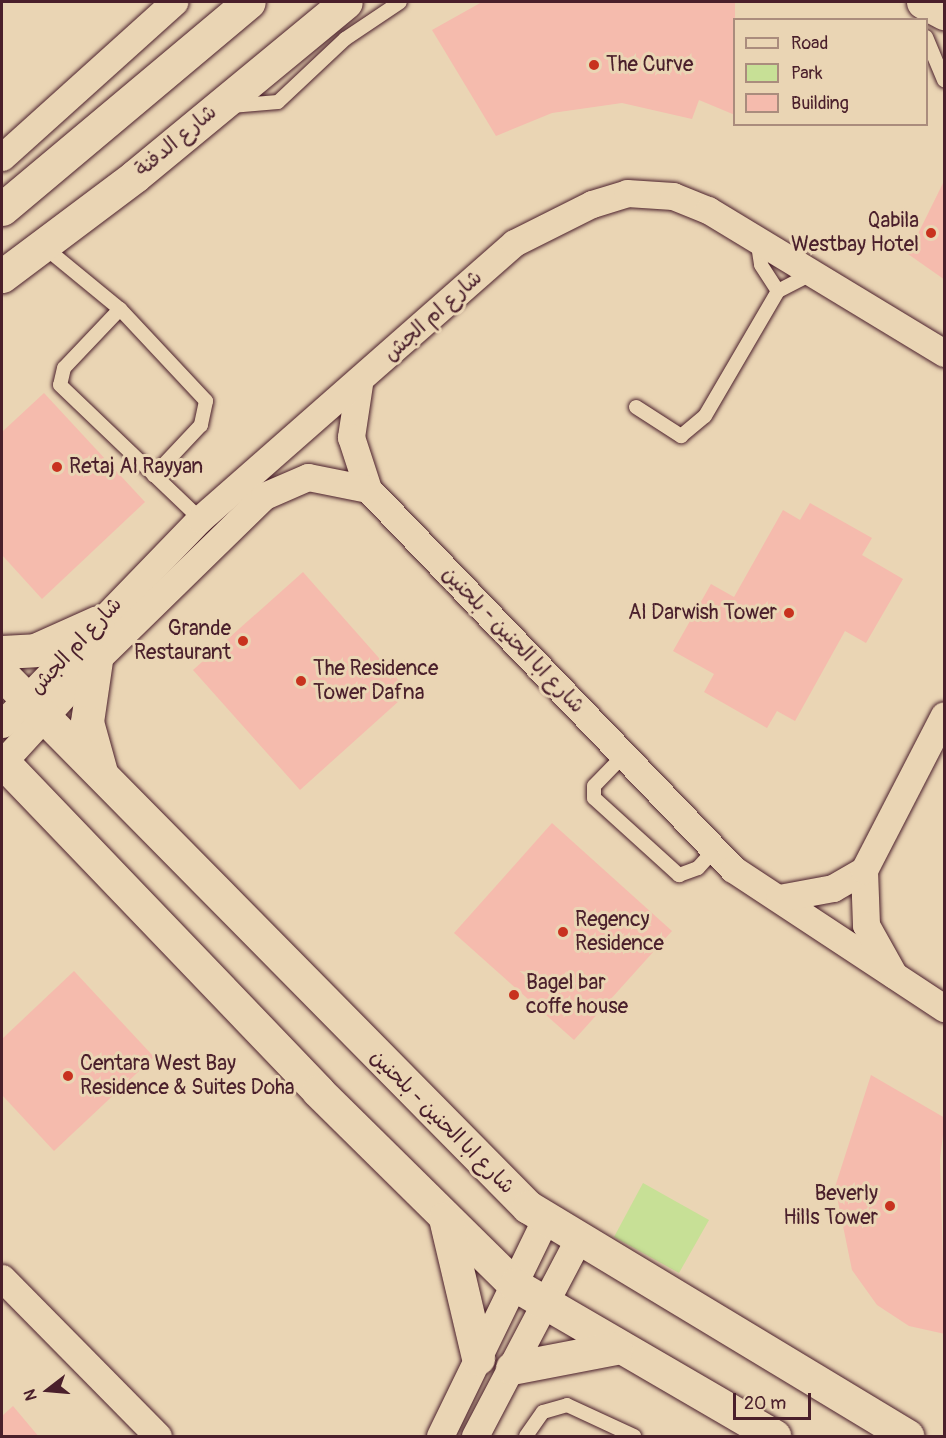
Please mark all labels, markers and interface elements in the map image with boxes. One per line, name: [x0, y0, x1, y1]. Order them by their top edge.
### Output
legend: [733, 18, 928, 126]
text: Road: [791, 32, 828, 55]
place label: The Curve: [606, 52, 693, 78]
marker: The Curve: [587, 58, 601, 72]
text: Park: [791, 62, 823, 85]
text: Building: [791, 92, 849, 115]
street label: شارع الدفنة: [130, 100, 222, 182]
place label: Qabila Westbay Hotel: [791, 208, 919, 258]
marker: Qabila Westbay Hotel: [924, 226, 938, 240]
street label: شارع ام الجش: [379, 265, 487, 367]
place label: Retaj Al Rayyan: [69, 454, 203, 480]
marker: Retaj Al Rayyan: [50, 460, 64, 474]
street label: شارع ابا الحنين - بلحنين: [436, 561, 590, 719]
street label: شارع ام الجش: [25, 592, 127, 700]
place label: Al Darwish Tower: [628, 600, 777, 626]
marker: Al Darwish Tower: [782, 606, 796, 620]
place label: Grande Restaurant: [134, 616, 231, 666]
marker: Grande Restaurant: [236, 634, 250, 648]
place label: The Residence Tower Dafna: [313, 656, 438, 706]
marker: The Residence Tower Dafna: [294, 674, 308, 688]
place label: Regency Residence: [575, 907, 664, 957]
marker: Regency Residence: [556, 925, 570, 939]
place label: Bagel bar coffe house: [526, 970, 628, 1020]
marker: Bagel bar coffe house: [507, 988, 521, 1002]
street label: شارع ابا الحنين - بلحنين: [364, 1044, 520, 1200]
place label: Centara West Bay Residence & Suites Doha: [80, 1051, 295, 1101]
marker: Centara West Bay Residence & Suites Doha: [61, 1069, 75, 1083]
place label: Beverly Hills Tower: [783, 1181, 878, 1231]
marker: Beverly Hills Tower: [883, 1199, 897, 1213]
north arrow: [18, 1360, 78, 1420]
scale bar: [736, 1381, 814, 1419]
text: N: [20, 1387, 42, 1403]
text: 20 m: [744, 1392, 786, 1415]

